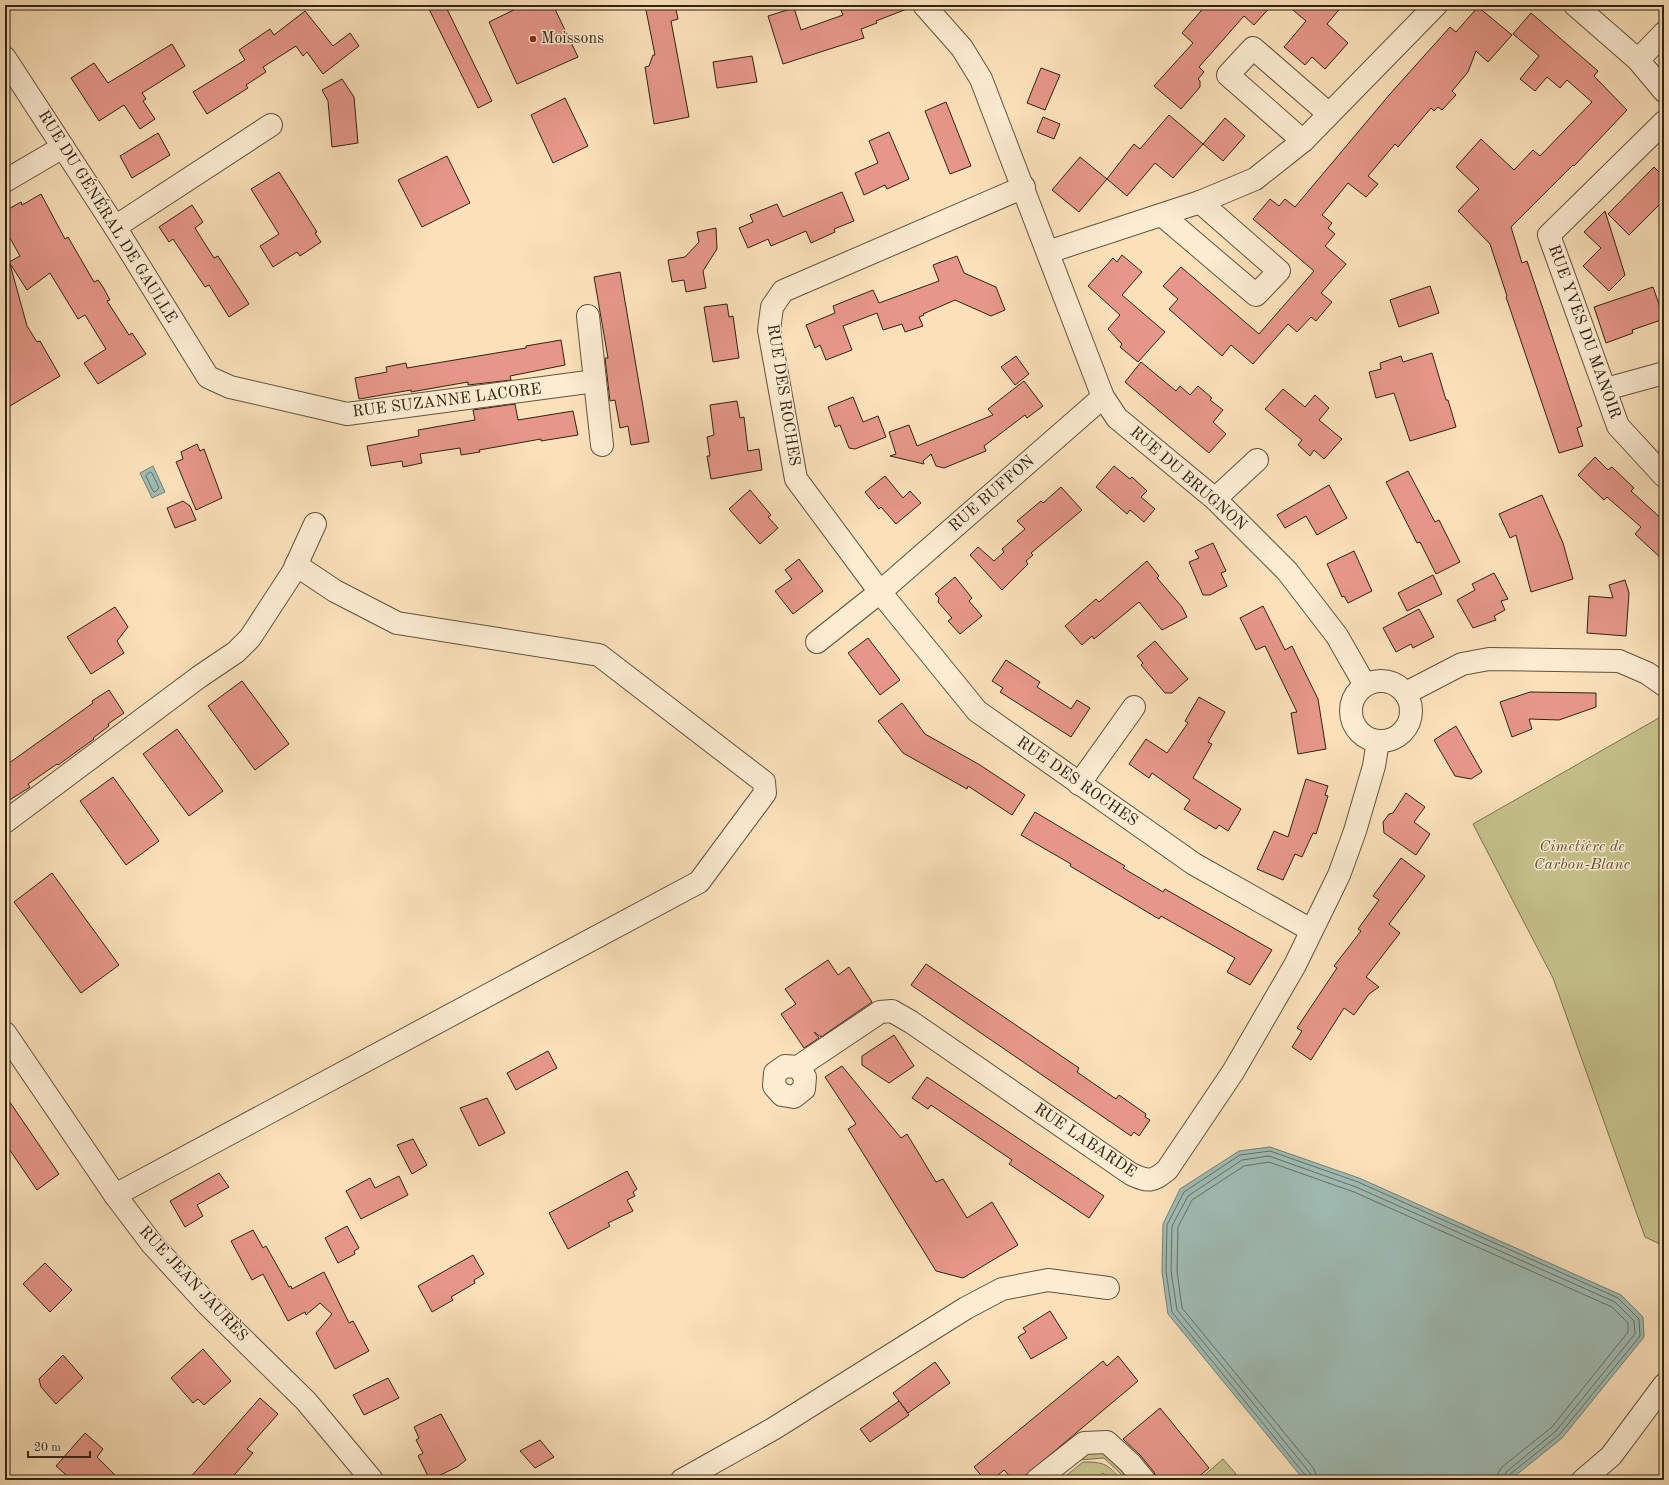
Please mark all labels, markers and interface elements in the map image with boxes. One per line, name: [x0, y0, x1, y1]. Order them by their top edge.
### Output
place label: Moissons: [541, 31, 604, 47]
marker: Moissons: [528, 34, 538, 44]
street label: RUE DU GÉNÉRAL DE GAULLE: [35, 106, 183, 326]
street label: RUE YVES DU MANOIR: [1545, 243, 1623, 421]
street label: RUE DES ROCHES: [764, 323, 802, 467]
street label: RUE SUZANNE LACORE: [352, 381, 542, 421]
street label: RUE DU BRUGNON: [1127, 424, 1249, 534]
street label: RUE BUFFON: [946, 453, 1038, 535]
street label: RUE DES ROCHES: [1014, 734, 1141, 830]
park label: Cimetière de Carbon-Blanc: [1534, 839, 1630, 873]
street label: RUE LABARDE: [1031, 1101, 1139, 1181]
street label: RUE JEAN JAURÈS: [136, 1221, 253, 1345]
scale bar: [28, 1433, 90, 1459]
text: 20 m: [34, 1442, 61, 1454]

